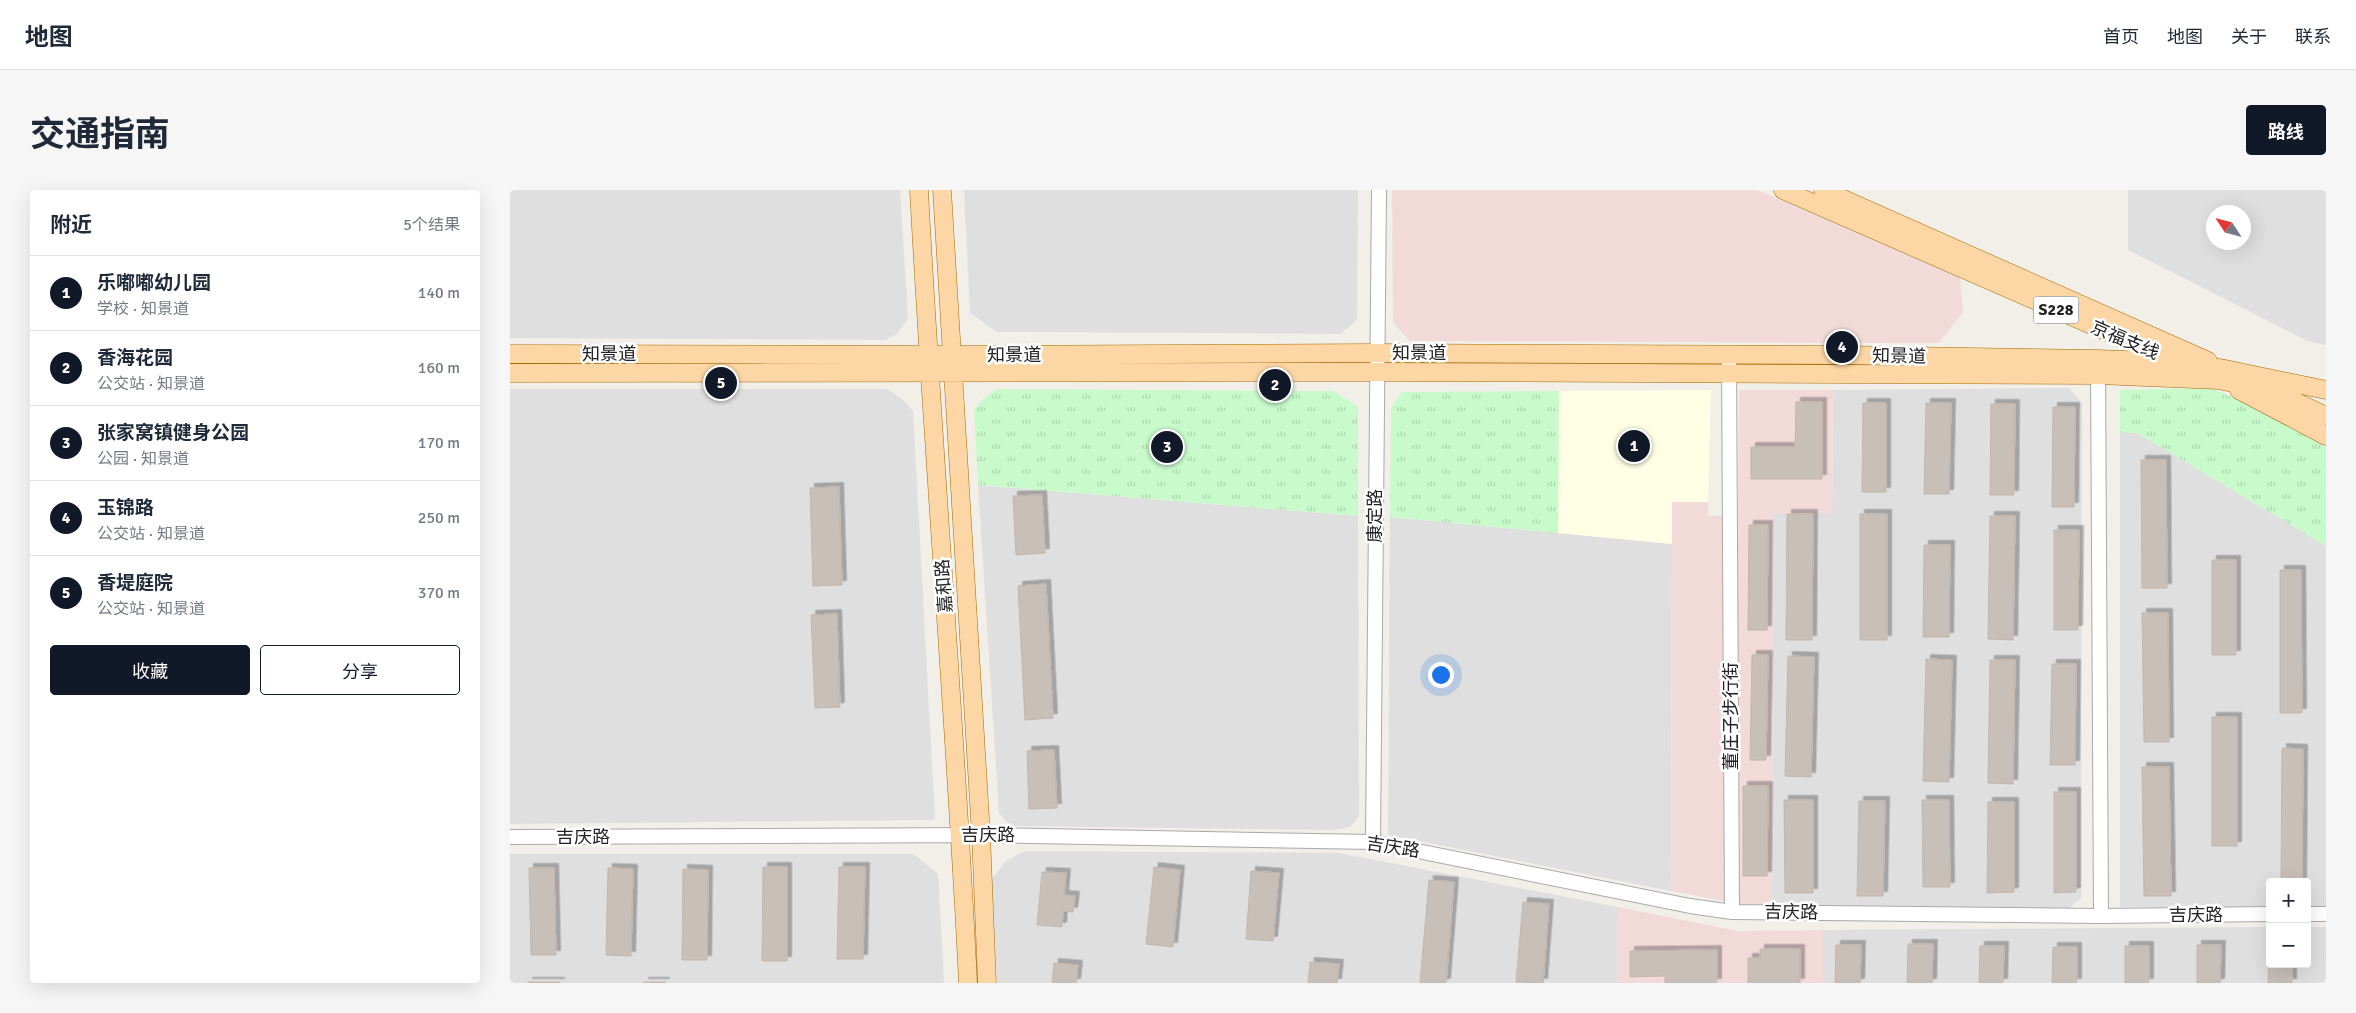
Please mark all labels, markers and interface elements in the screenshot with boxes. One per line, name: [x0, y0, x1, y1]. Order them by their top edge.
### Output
text: 地图: [25, 22, 73, 52]
text: 首页: [2103, 26, 2139, 48]
text: 地图: [2167, 26, 2203, 48]
text: 关于: [2231, 26, 2267, 48]
text: 联系: [2295, 26, 2331, 48]
button: 路线: [2246, 105, 2326, 155]
text: 交通指南: [30, 113, 170, 156]
north arrow: [2206, 205, 2251, 250]
text: 附近: [50, 212, 92, 238]
text: 5个结果: [403, 215, 460, 235]
text: 乐嘟嘟幼儿园: [97, 271, 211, 295]
text: 1: [62, 283, 70, 303]
text: 140 m: [418, 283, 460, 303]
road number: S228: [2034, 296, 2078, 324]
text: 学校 · 知景道: [97, 299, 189, 319]
street label: 京福支线: [2088, 316, 2162, 364]
pin: 4: [1826, 328, 1858, 366]
street label: 知景道: [1392, 342, 1446, 364]
street label: 知景道: [582, 343, 636, 365]
street label: 知景道: [987, 344, 1041, 366]
street label: 知景道: [1872, 345, 1926, 367]
text: 香海花园: [97, 346, 173, 370]
text: 2: [62, 358, 70, 378]
text: 160 m: [418, 358, 460, 378]
pin: 5: [705, 364, 737, 402]
pin: 2: [1259, 366, 1291, 404]
text: 公交站 · 知景道: [97, 374, 205, 394]
text: 张家窝镇健身公园: [97, 421, 249, 445]
pin: 1: [1618, 427, 1650, 465]
pin: 3: [1151, 428, 1183, 466]
text: 3: [62, 433, 70, 453]
text: 170 m: [418, 433, 460, 453]
text: 公园 · 知景道: [97, 449, 189, 469]
street label: 康定路: [1364, 489, 1386, 543]
text: 玉锦路: [97, 496, 154, 520]
text: 4: [62, 508, 70, 528]
text: 250 m: [418, 508, 460, 528]
text: 公交站 · 知景道: [97, 524, 205, 544]
street label: 嘉和路: [931, 558, 957, 614]
text: 香堤庭院: [97, 571, 173, 595]
text: 5: [62, 583, 70, 603]
text: 370 m: [418, 583, 460, 603]
text: 公交站 · 知景道: [97, 599, 205, 619]
button: 收藏: [50, 645, 250, 695]
button: 分享: [260, 645, 460, 695]
your location: [1428, 662, 1454, 688]
street label: 董庄子步行街: [1720, 662, 1742, 770]
street label: 吉庆路: [961, 824, 1015, 846]
street label: 吉庆路: [556, 826, 610, 848]
street label: 吉庆路: [1365, 832, 1421, 862]
map controls: [2266, 878, 2311, 968]
button: +: [2266, 878, 2311, 923]
street label: 吉庆路: [1764, 901, 1818, 923]
street label: 吉庆路: [2169, 904, 2223, 926]
button: −: [2266, 923, 2311, 968]

